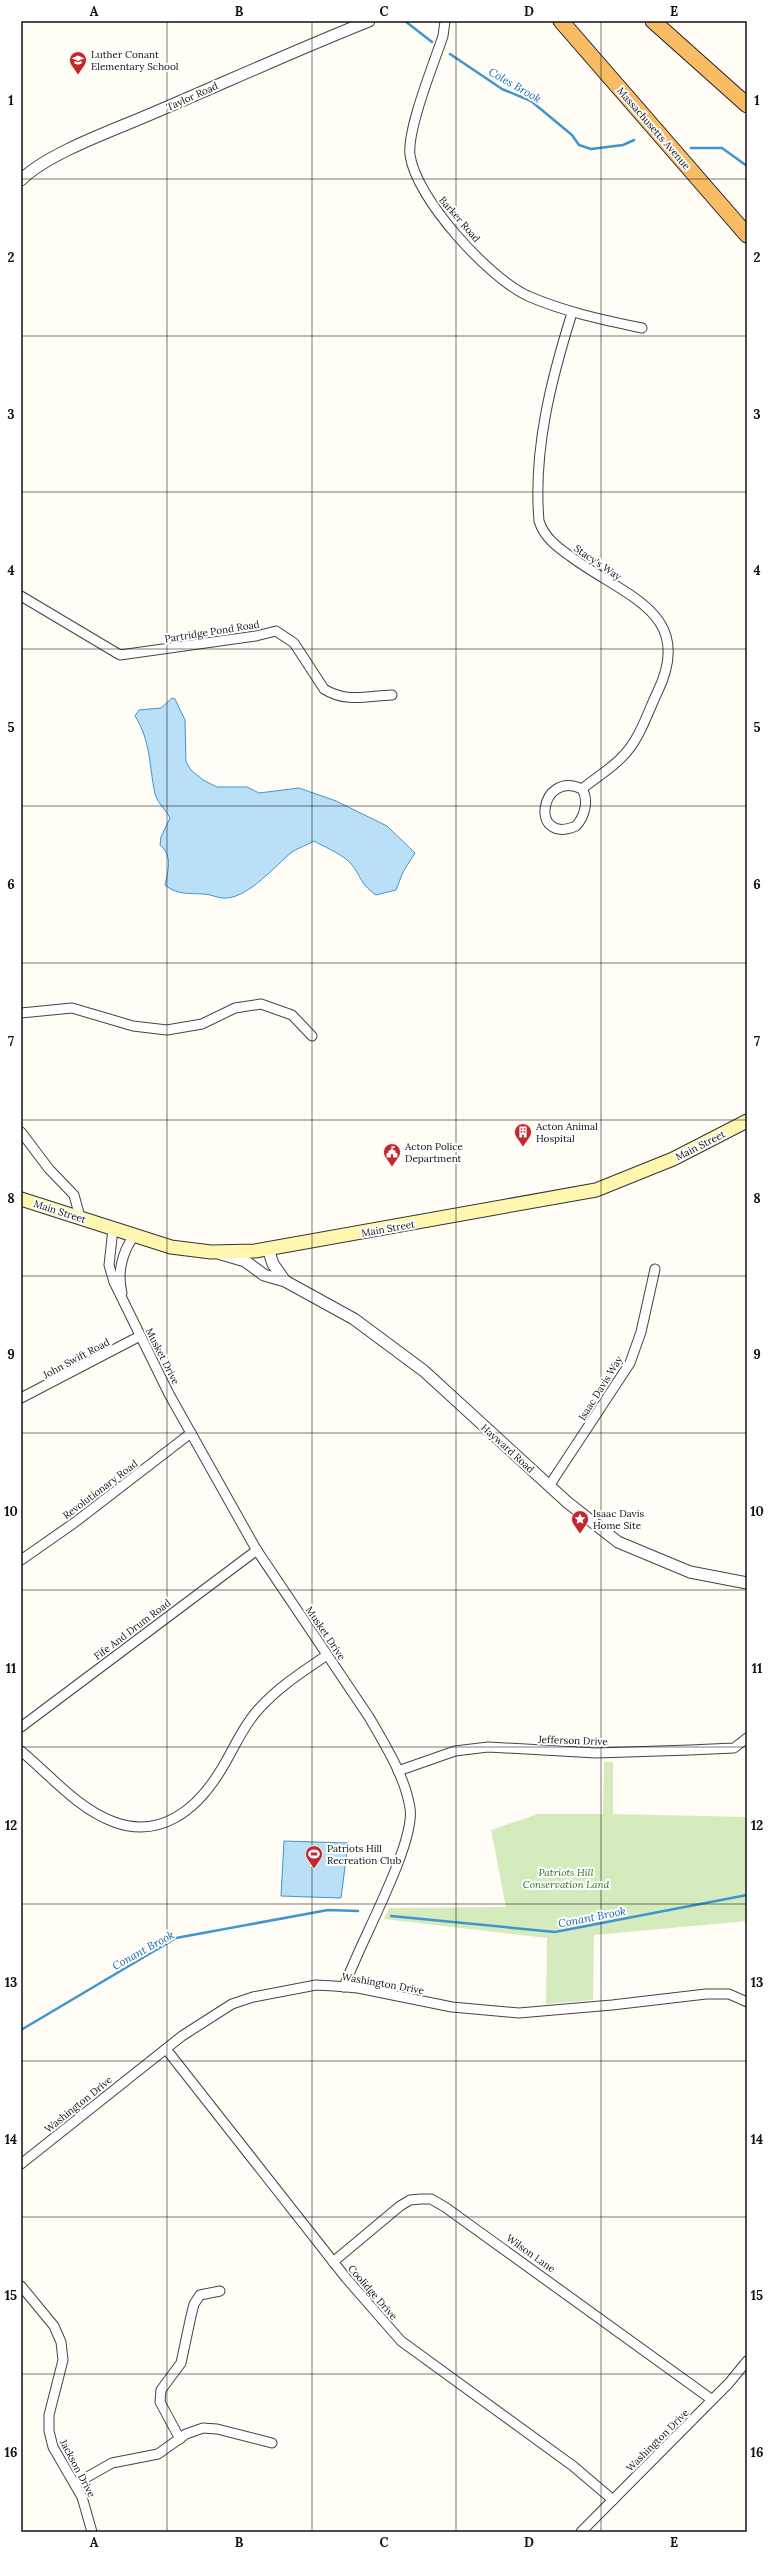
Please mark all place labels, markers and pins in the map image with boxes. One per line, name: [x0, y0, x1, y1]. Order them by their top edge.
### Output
place label: Luther Conant Elementary School: [91, 48, 179, 73]
school or university icon: Luther Conant Elementary School: [68, 50, 88, 75]
place label: Acton Animal Hospital: [535, 1120, 598, 1145]
building icon: Acton Animal Hospital: [513, 1122, 533, 1147]
place label: Acton Police Department: [404, 1140, 464, 1165]
public building icon: Acton Police Department: [382, 1142, 402, 1167]
place label: Isaac Davis Home Site: [593, 1507, 644, 1532]
place icon: Isaac Davis Home Site: [570, 1509, 590, 1534]
place label: Patriots Hill Recreation Club: [327, 1842, 402, 1867]
sports icon: Patriots Hill Recreation Club: [304, 1844, 324, 1869]

